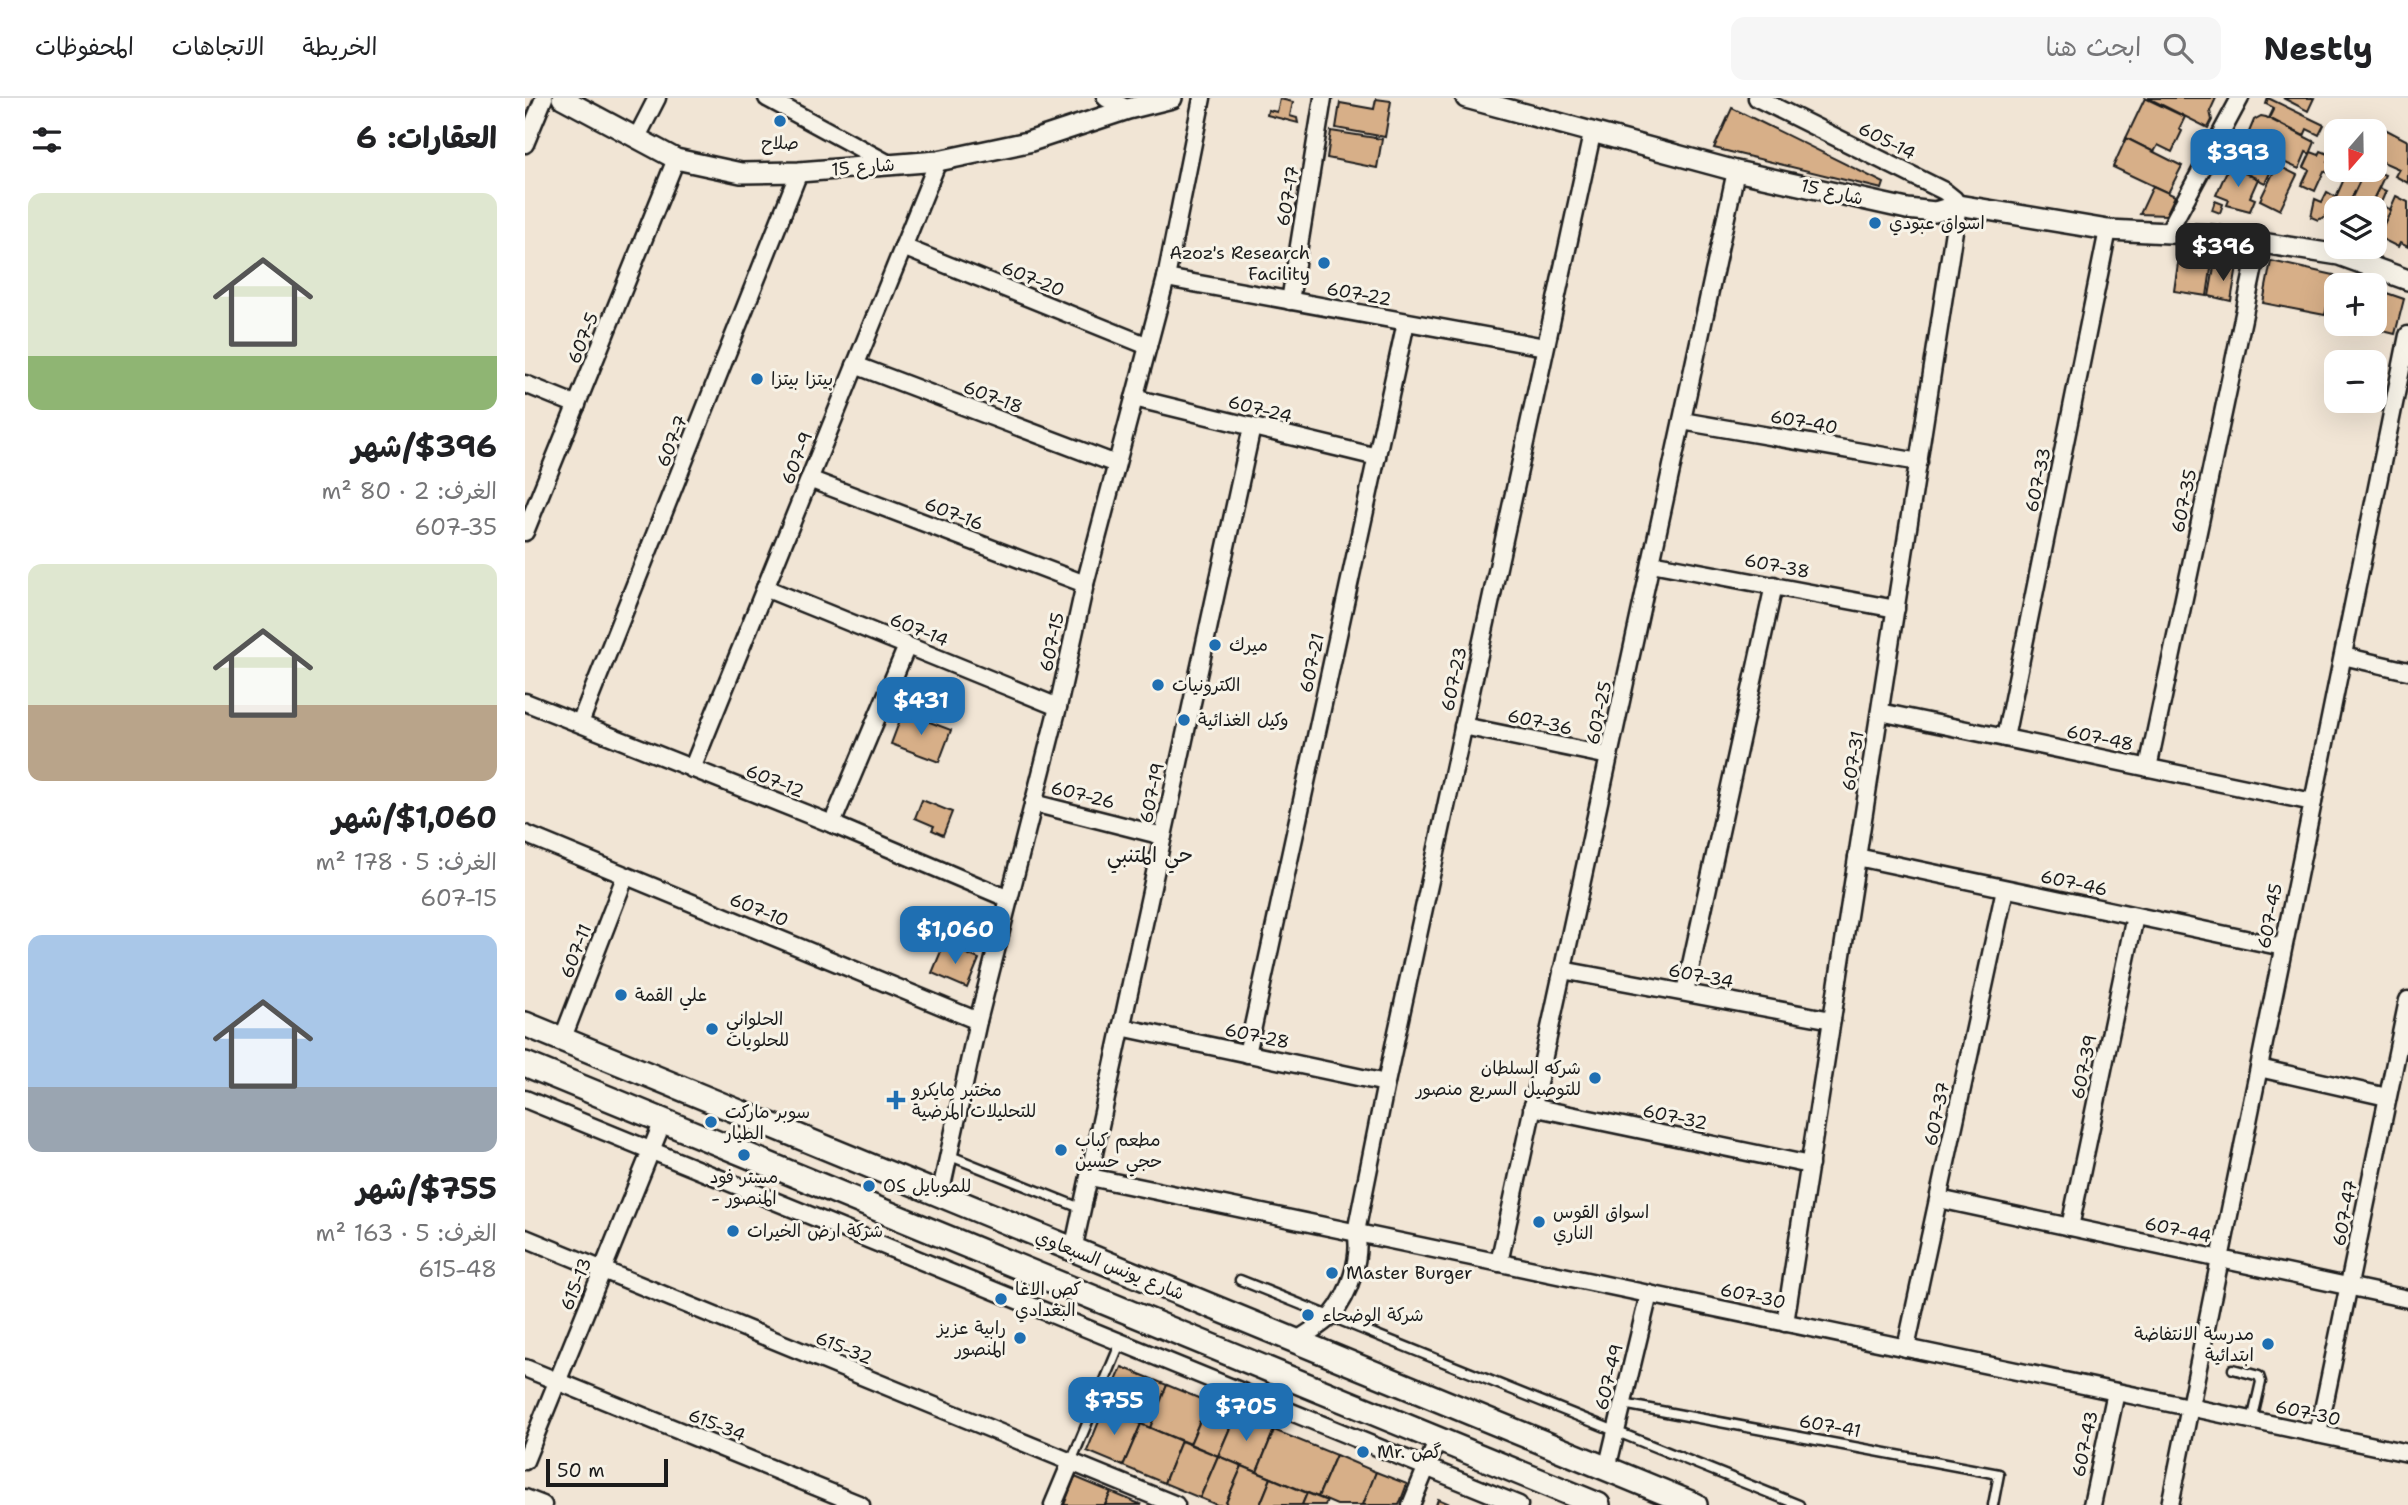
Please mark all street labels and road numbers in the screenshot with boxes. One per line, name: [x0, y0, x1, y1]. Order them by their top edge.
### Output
street label: 605-14: [1854, 116, 1920, 166]
street label: شارع 15: [830, 152, 896, 182]
street label: 607-17: [1271, 164, 1305, 228]
street label: شارع 15: [1798, 173, 1866, 211]
street label: 607-20: [998, 256, 1068, 302]
street label: 607-22: [1325, 277, 1393, 311]
street label: 607-5: [562, 309, 604, 367]
street label: 607-18: [960, 375, 1026, 419]
street label: 607-24: [1226, 389, 1294, 429]
street label: 607-40: [1768, 404, 1840, 440]
street label: 607-7: [651, 411, 693, 471]
street label: 607-9: [776, 428, 818, 488]
street label: 607-33: [2019, 445, 2057, 515]
street label: 607-35: [2166, 467, 2202, 535]
street label: 607-16: [921, 492, 987, 536]
street label: 607-38: [1742, 548, 1812, 584]
street label: 607-14: [886, 607, 952, 653]
street label: 607-15: [1034, 610, 1070, 674]
street label: 607-21: [1294, 631, 1330, 695]
street label: 607-23: [1435, 645, 1473, 713]
street label: 607-25: [1581, 679, 1617, 747]
street label: 607-36: [1505, 703, 1575, 741]
street label: 607-48: [2064, 719, 2136, 757]
street label: 607-31: [1836, 729, 1870, 793]
street label: 607-12: [742, 758, 808, 804]
street label: 607-19: [1134, 761, 1170, 825]
street label: 607-26: [1048, 775, 1118, 815]
street label: 607-46: [2038, 864, 2110, 902]
street label: 607-45: [2252, 881, 2288, 951]
street label: 607-10: [726, 887, 792, 933]
street label: 607-11: [555, 920, 597, 982]
street label: 607-34: [1666, 958, 1736, 994]
street label: 607-28: [1222, 1017, 1292, 1055]
street label: 607-39: [2065, 1032, 2103, 1102]
street label: 607-37: [1918, 1080, 1956, 1148]
street label: 607-32: [1641, 1098, 1709, 1136]
street label: 607-47: [2327, 1178, 2363, 1248]
street label: 607-44: [2142, 1211, 2214, 1249]
street label: شارع يونس السبعاوي: [1032, 1224, 1188, 1307]
street label: 615-13: [555, 1254, 597, 1314]
street label: 607-30: [1718, 1277, 1788, 1315]
street label: 615-32: [812, 1326, 876, 1370]
street label: 607-49: [1589, 1341, 1629, 1413]
street label: 607-30: [2273, 1394, 2343, 1432]
street label: 615-34: [685, 1403, 749, 1447]
street label: 607-41: [1797, 1409, 1863, 1443]
street label: 607-43: [2066, 1409, 2104, 1479]

